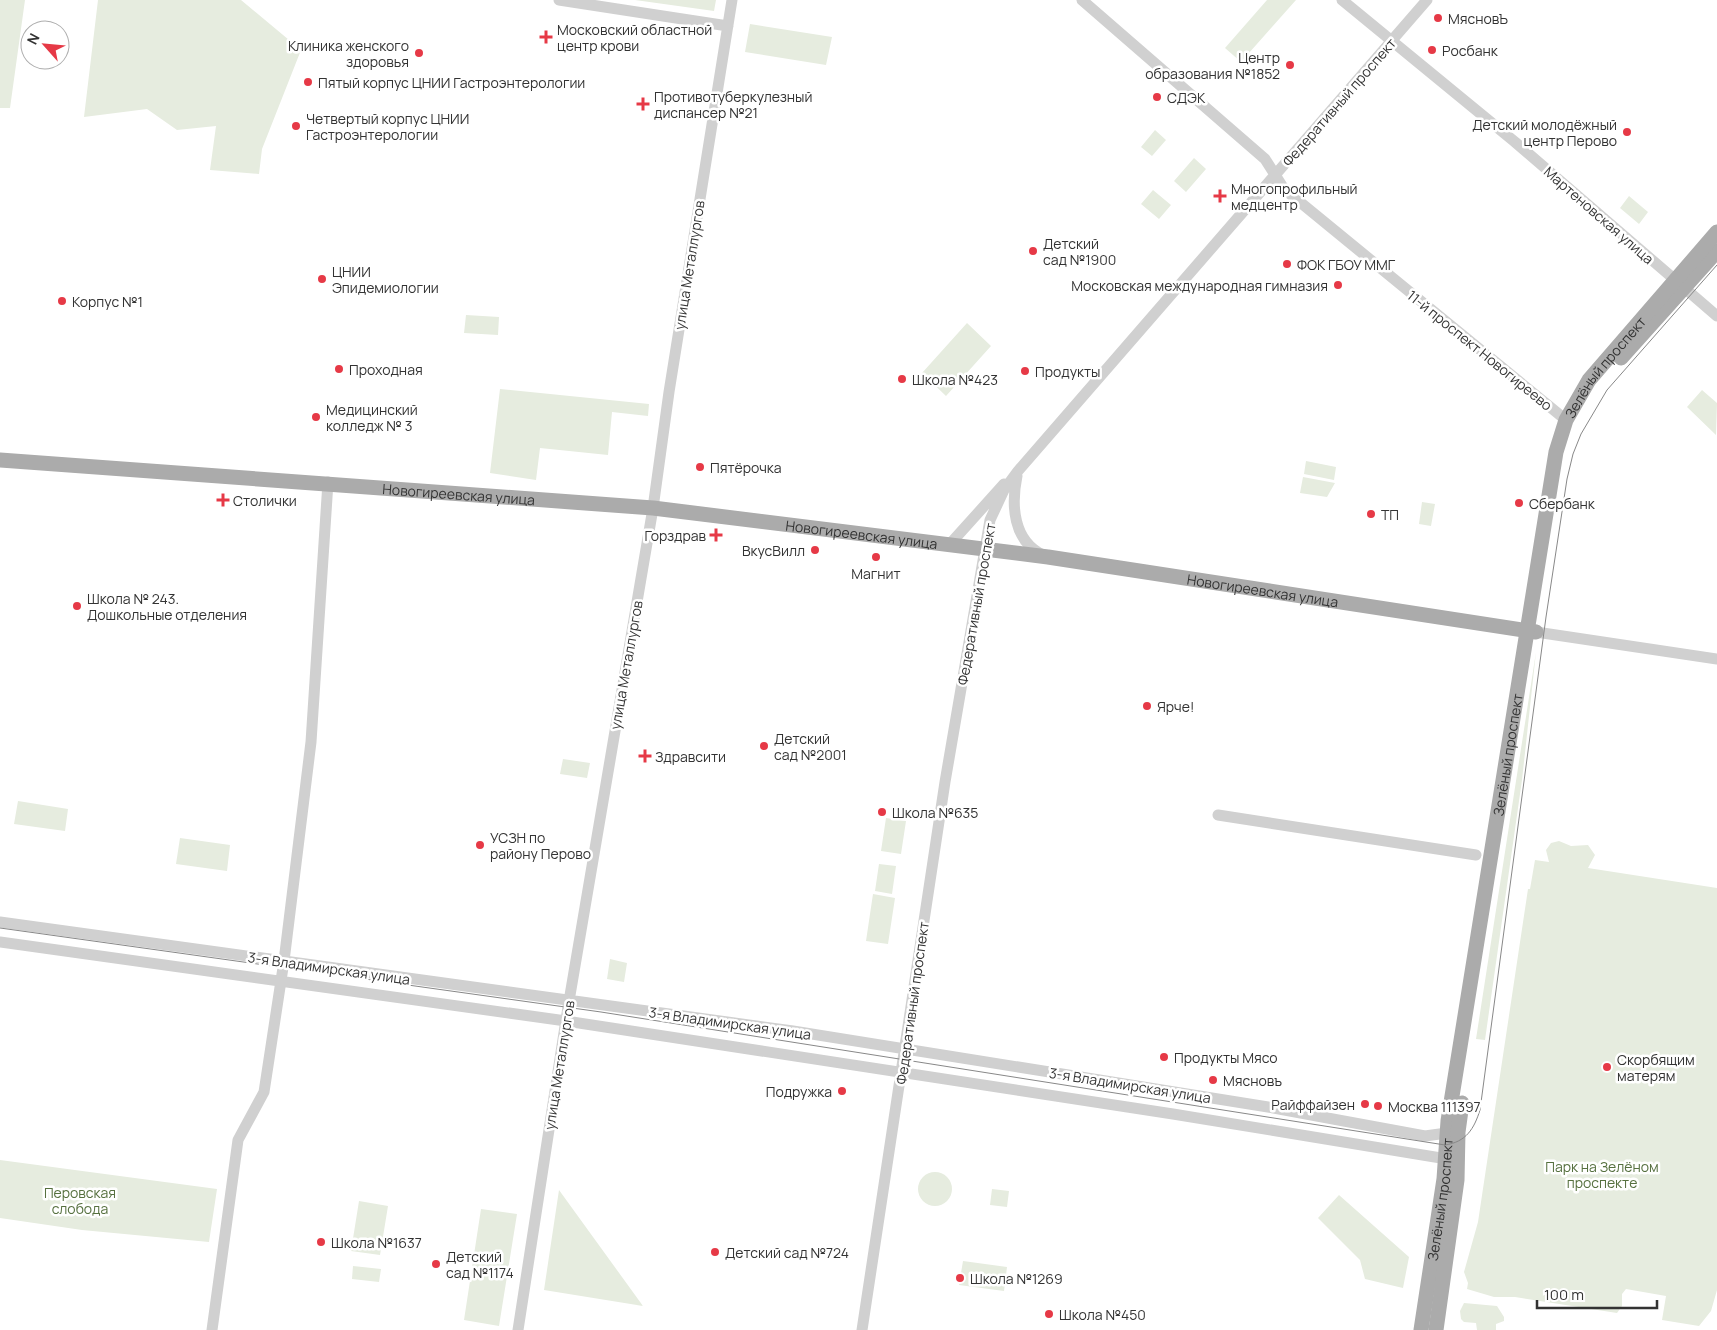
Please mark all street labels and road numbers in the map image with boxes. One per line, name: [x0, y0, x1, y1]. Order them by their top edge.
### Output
street label: Федеративный проспект: [1278, 34, 1400, 170]
street label: Мартеновская улица: [1540, 162, 1658, 268]
street label: улица Металлургов: [669, 198, 709, 331]
street label: 11-й проспект Новогиреево: [1404, 286, 1556, 414]
street label: Зелёный проспект: [1560, 312, 1650, 421]
street label: Новогиреевская улица: [382, 479, 536, 509]
street label: Новогиреевская улица: [785, 515, 939, 553]
street label: Федеративный проспект: [952, 521, 1000, 687]
street label: Новогиреевская улица: [1186, 569, 1340, 611]
street label: улица Металлургов: [605, 598, 647, 731]
street label: Зелёный проспект: [1488, 692, 1526, 817]
street label: Федеративный проспект: [891, 920, 933, 1086]
street label: 3-я Владимирская улица: [247, 947, 411, 989]
street label: улица Металлургов: [539, 998, 579, 1131]
street label: 3-я Владимирская улица: [648, 1002, 812, 1044]
street label: 3-я Владимирская улица: [1048, 1063, 1212, 1107]
street label: Зелёный проспект: [1422, 1137, 1456, 1262]

